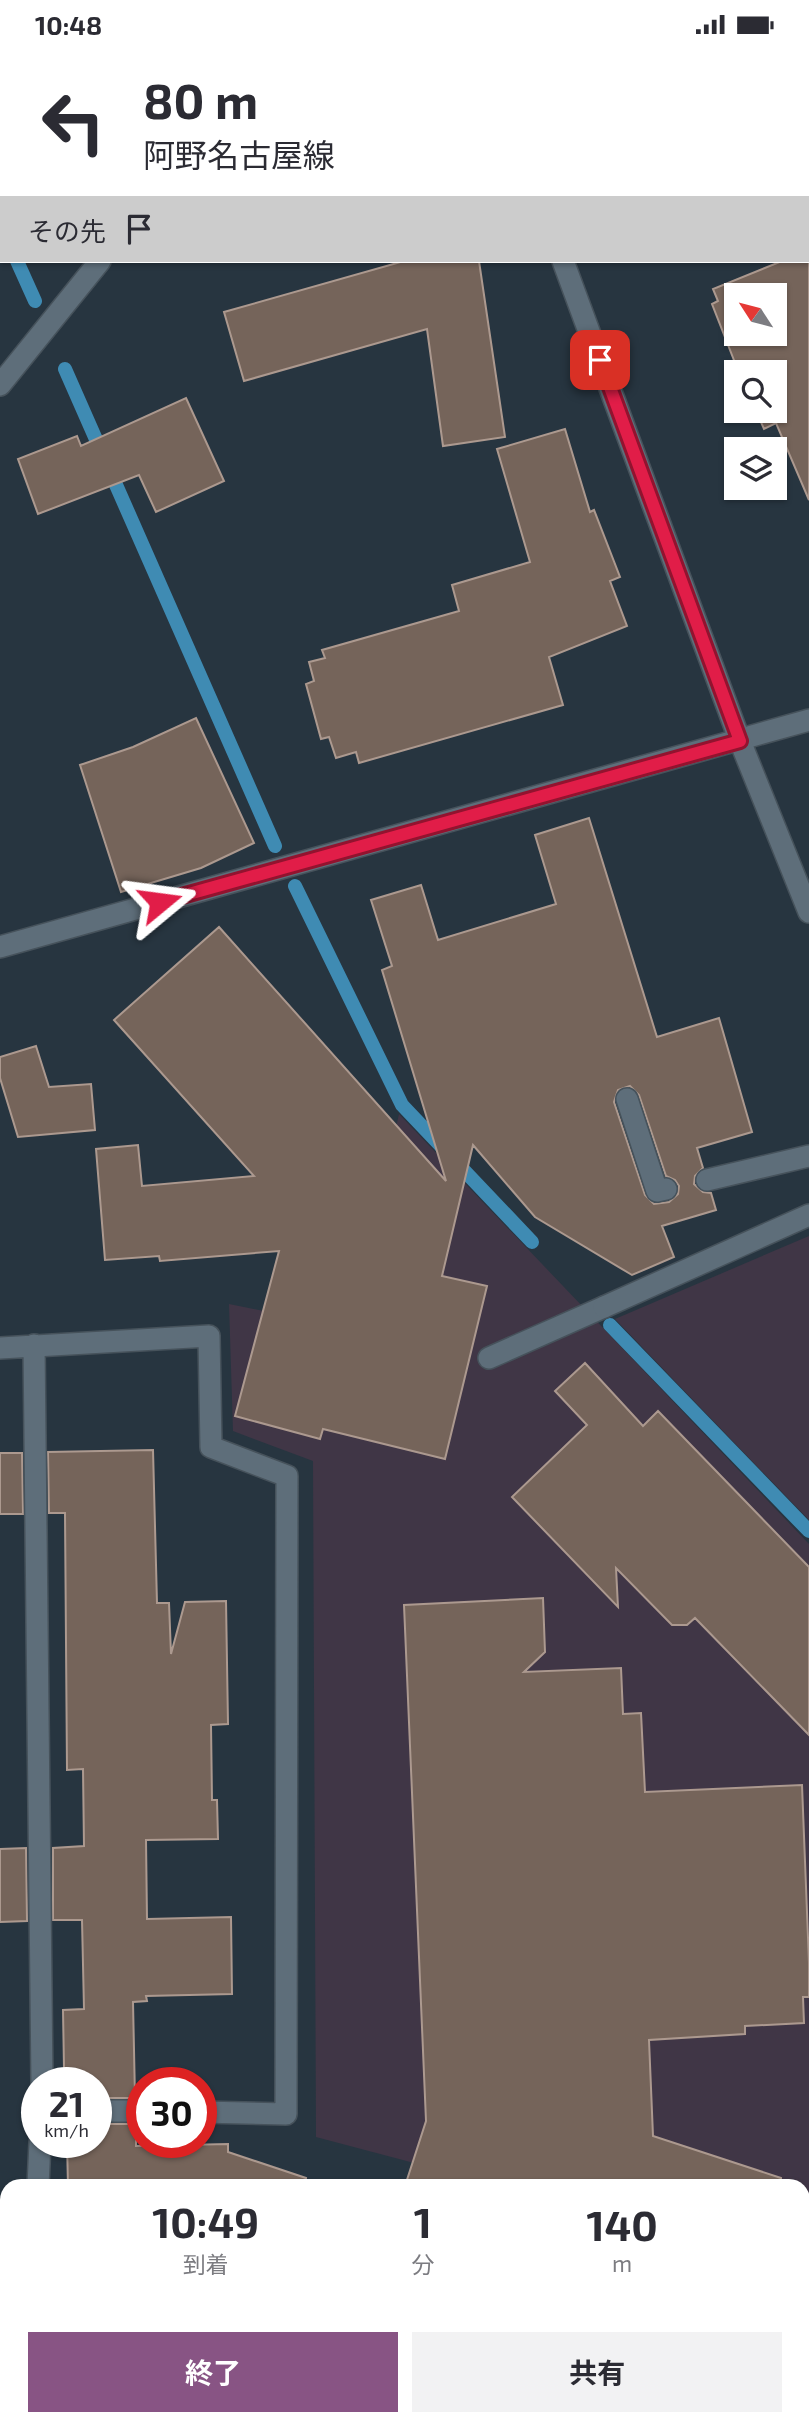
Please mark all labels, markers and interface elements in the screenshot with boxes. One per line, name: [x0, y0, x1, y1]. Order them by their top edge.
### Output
text: 10:48: [35, 9, 102, 40]
text: 80 m: [143, 70, 258, 129]
icon: left: [28, 77, 119, 168]
text: 阿野名古屋線: [143, 135, 335, 173]
icon: arrive: [120, 210, 158, 248]
text: その先: [28, 215, 106, 246]
north arrow: [724, 283, 788, 347]
map controls: [724, 283, 787, 500]
pin: [570, 330, 630, 390]
icon: arrive: [581, 341, 619, 379]
button: search: [724, 360, 787, 423]
button: layers: [724, 437, 787, 500]
position arrow: [123, 865, 197, 939]
speed limit sign: 30: [126, 2067, 217, 2158]
text: 21: [49, 2082, 84, 2124]
text: km/h: [44, 2119, 89, 2141]
text: 10:49: [152, 2196, 259, 2246]
text: 1: [414, 2196, 432, 2246]
text: 140: [586, 2199, 658, 2249]
text: m: [612, 2249, 632, 2277]
text: 到着: [183, 2250, 229, 2278]
text: 分: [411, 2250, 434, 2278]
button: 終了: [28, 2332, 398, 2412]
button: 共有: [412, 2332, 782, 2412]

